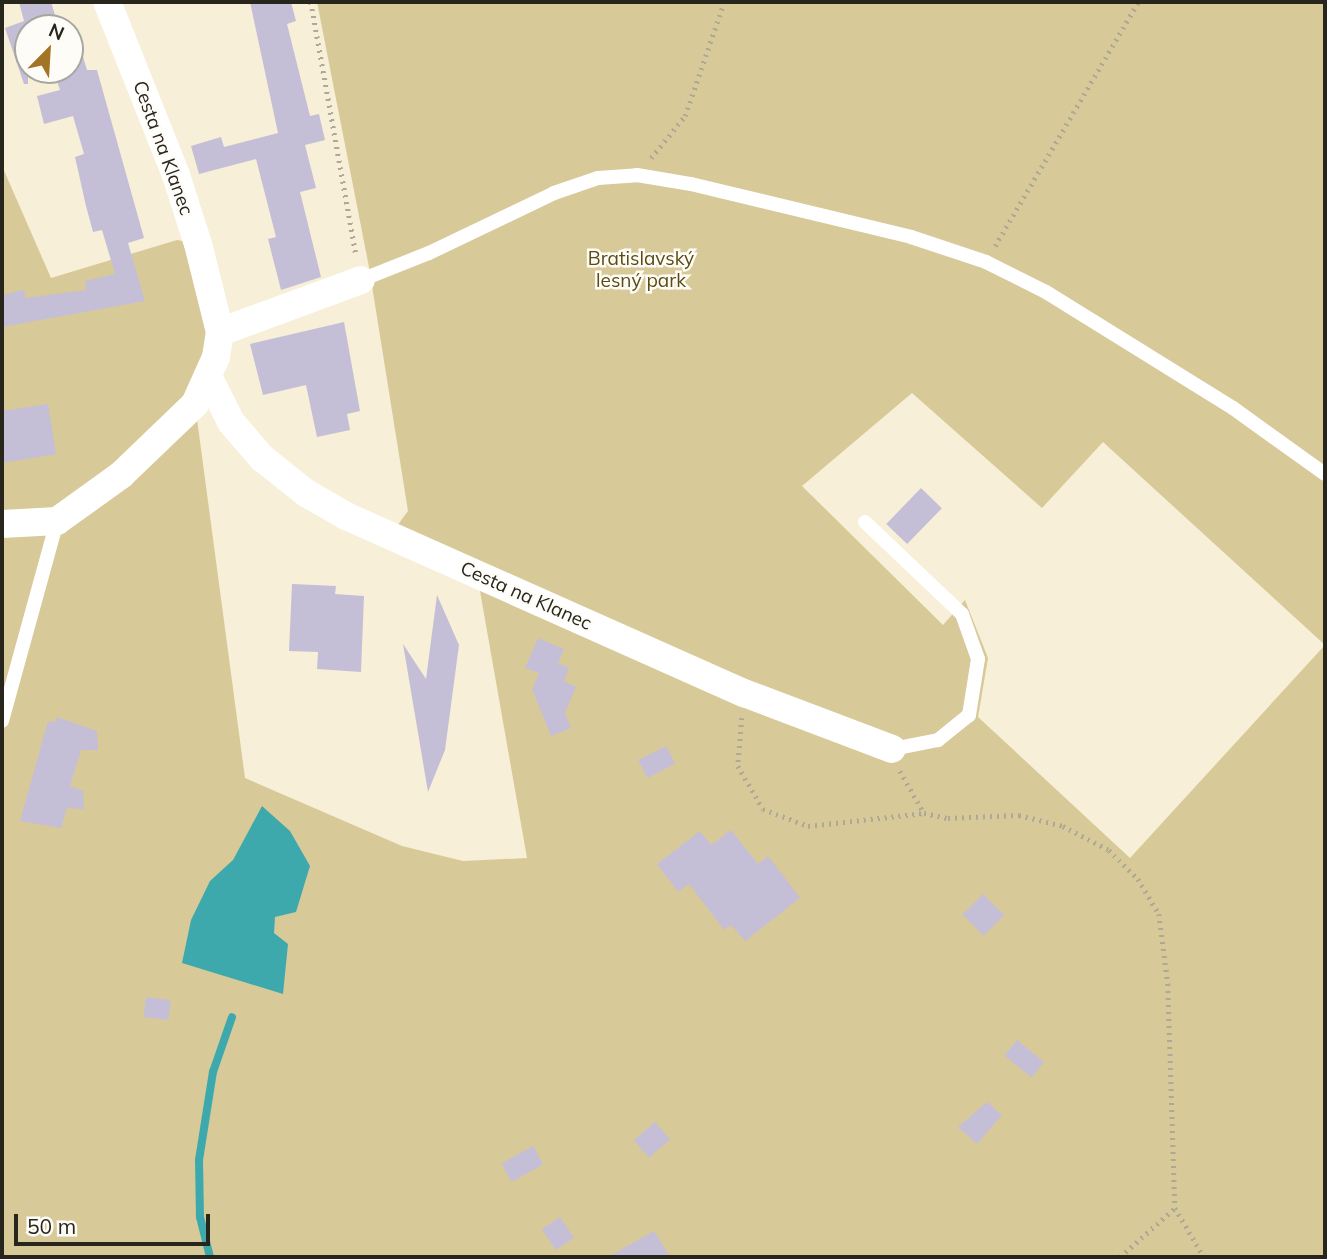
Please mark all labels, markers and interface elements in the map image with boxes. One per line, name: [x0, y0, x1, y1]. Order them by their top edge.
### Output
north arrow: [14, 14, 84, 84]
text: N: [45, 18, 68, 46]
street label: Cesta na Klanec: [128, 78, 198, 218]
park label: Bratislavský lesný park: [588, 248, 694, 292]
street label: Cesta na Klanec: [457, 557, 595, 635]
scale bar: [18, 1200, 214, 1244]
text: 50 m: [27, 1213, 76, 1239]

